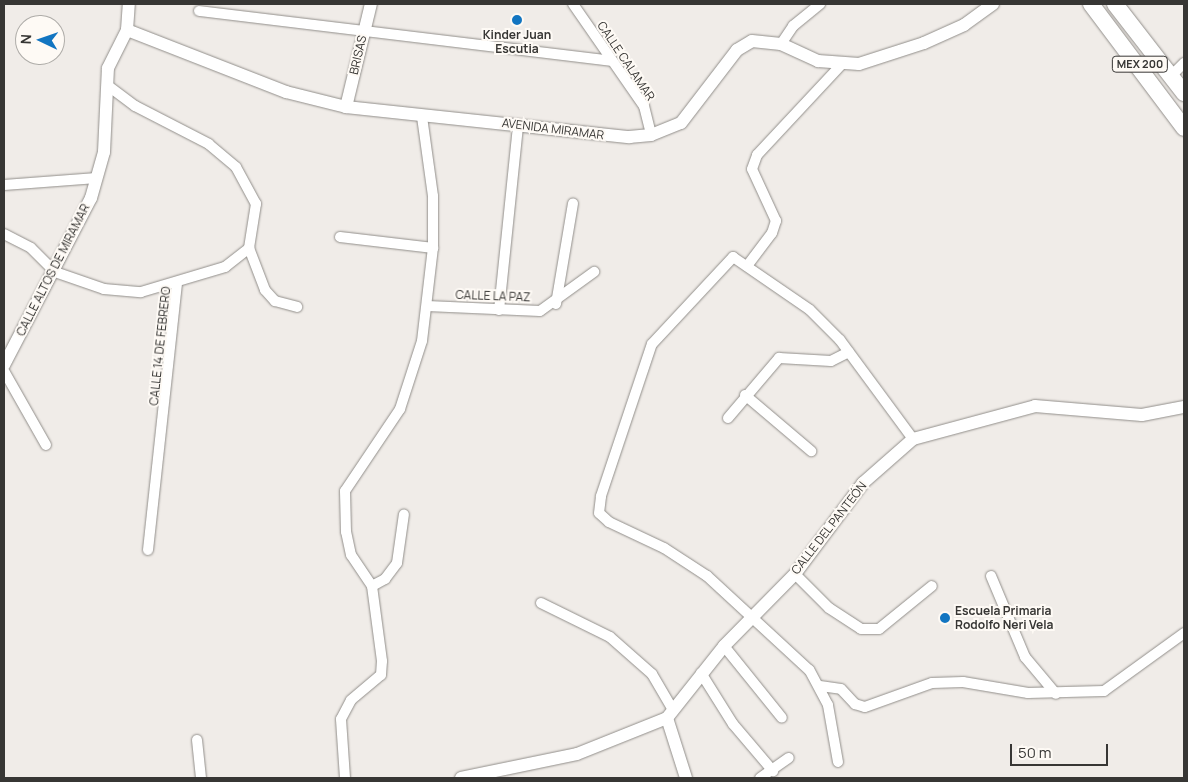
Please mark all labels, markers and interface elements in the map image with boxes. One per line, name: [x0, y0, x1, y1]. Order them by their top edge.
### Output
marker: Kinder Juan Escutia: [511, 14, 523, 26]
north arrow: [15, 15, 65, 65]
street label: CALLE CALAMAR: [594, 19, 658, 103]
place label: Kinder Juan Escutia: [483, 28, 551, 56]
text: N: [16, 34, 35, 45]
street label: BRISAS: [346, 34, 370, 76]
road number: MEX 200: [1111, 56, 1169, 72]
street label: AVENIDA MIRAMAR: [501, 116, 605, 142]
street label: CALLE ALTOS DE MIRAMAR: [13, 202, 93, 338]
street label: CALLE 14 DE FEBRERO: [147, 286, 173, 406]
street label: CALLE LA PAZ: [455, 287, 531, 305]
street label: CALLE DEL PANTEÓN: [788, 479, 870, 577]
place label: Escuela Primaria Rodolfo Neri Vela: [955, 604, 1053, 632]
marker: Escuela Primaria Rodolfo Neri Vela: [939, 612, 951, 624]
scale bar: [1013, 734, 1110, 766]
text: 50 m: [1018, 742, 1052, 763]

